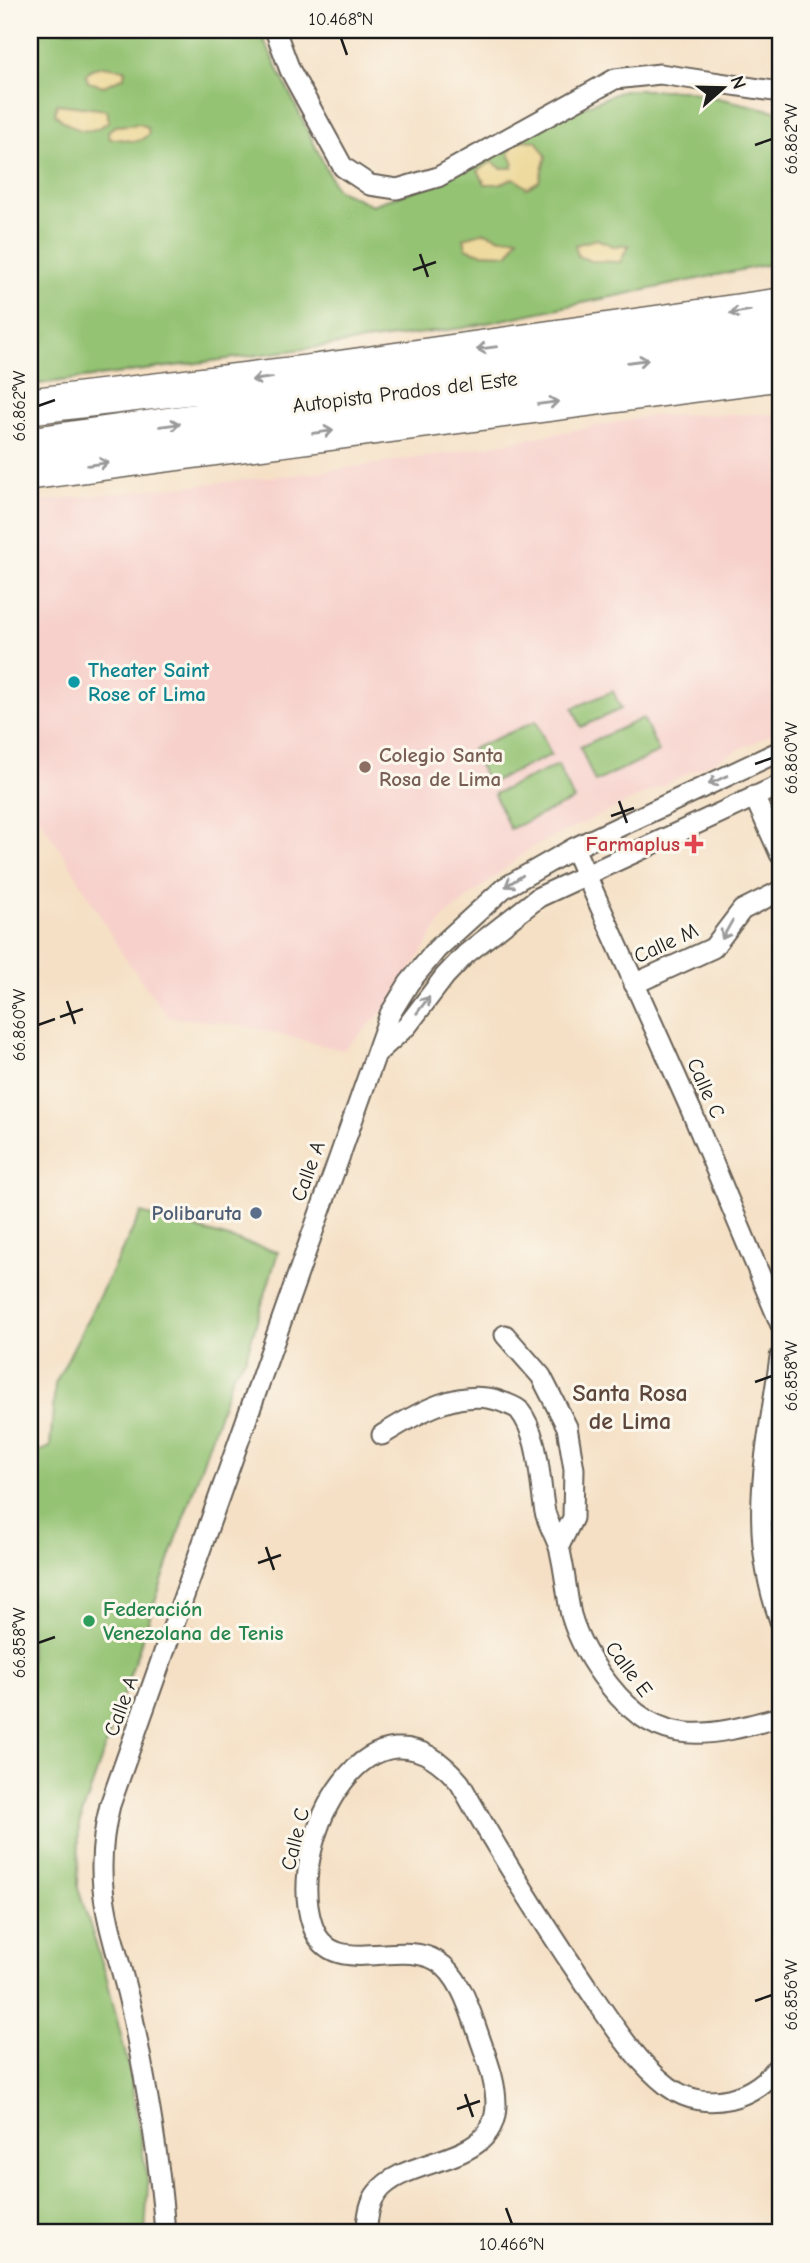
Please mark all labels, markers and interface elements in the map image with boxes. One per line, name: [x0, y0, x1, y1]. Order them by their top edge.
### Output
text: 10.468°N: [309, 9, 373, 30]
north arrow: [688, 52, 758, 122]
text: N: [726, 73, 750, 92]
text: 66.862°W: [781, 103, 802, 174]
one-way arrow: [729, 306, 752, 319]
one-way arrow: [476, 342, 499, 355]
one-way arrow: [626, 354, 649, 367]
street label: Autopista Prados del Este: [291, 366, 519, 418]
text: 66.862°W: [9, 370, 30, 441]
one-way arrow: [251, 372, 273, 385]
one-way arrow: [537, 396, 559, 409]
one-way arrow: [158, 418, 181, 431]
one-way arrow: [311, 425, 334, 438]
one-way arrow: [86, 457, 108, 470]
place label: Theater Saint Rose of Lima: [88, 658, 210, 706]
marker: Theater Saint Rose of Lima: [66, 674, 82, 690]
text: 66.860°W: [781, 721, 802, 794]
place label: Colegio Santa Rosa de Lima: [379, 743, 503, 791]
marker: Colegio Santa Rosa de Lima: [357, 759, 373, 775]
one-way arrow: [708, 774, 730, 787]
place label: Farmaplus: [586, 832, 680, 856]
marker: Farmaplus: [686, 836, 702, 852]
one-way arrow: [505, 874, 525, 888]
street label: Calle M: [630, 918, 702, 968]
one-way arrow: [720, 919, 733, 940]
text: 66.860°W: [9, 988, 30, 1061]
one-way arrow: [416, 996, 430, 1015]
street label: Calle C: [682, 1054, 730, 1122]
street label: Calle A: [286, 1137, 330, 1205]
place label: Polibaruta: [151, 1201, 242, 1225]
marker: Polibaruta: [248, 1205, 264, 1221]
text: 66.858°W: [781, 1340, 802, 1411]
district label: Santa Rosa de Lima: [572, 1379, 688, 1435]
place label: Federación Venezolana de Tenis: [103, 1597, 284, 1645]
text: 66.858°W: [9, 1607, 30, 1678]
marker: Federación Venezolana de Tenis: [81, 1613, 97, 1629]
street label: Calle E: [600, 1637, 658, 1701]
street label: Calle A: [99, 1672, 143, 1740]
street label: Calle C: [276, 1805, 314, 1873]
text: 66.856°W: [781, 1959, 802, 2031]
text: 10.466°N: [479, 2234, 545, 2255]

